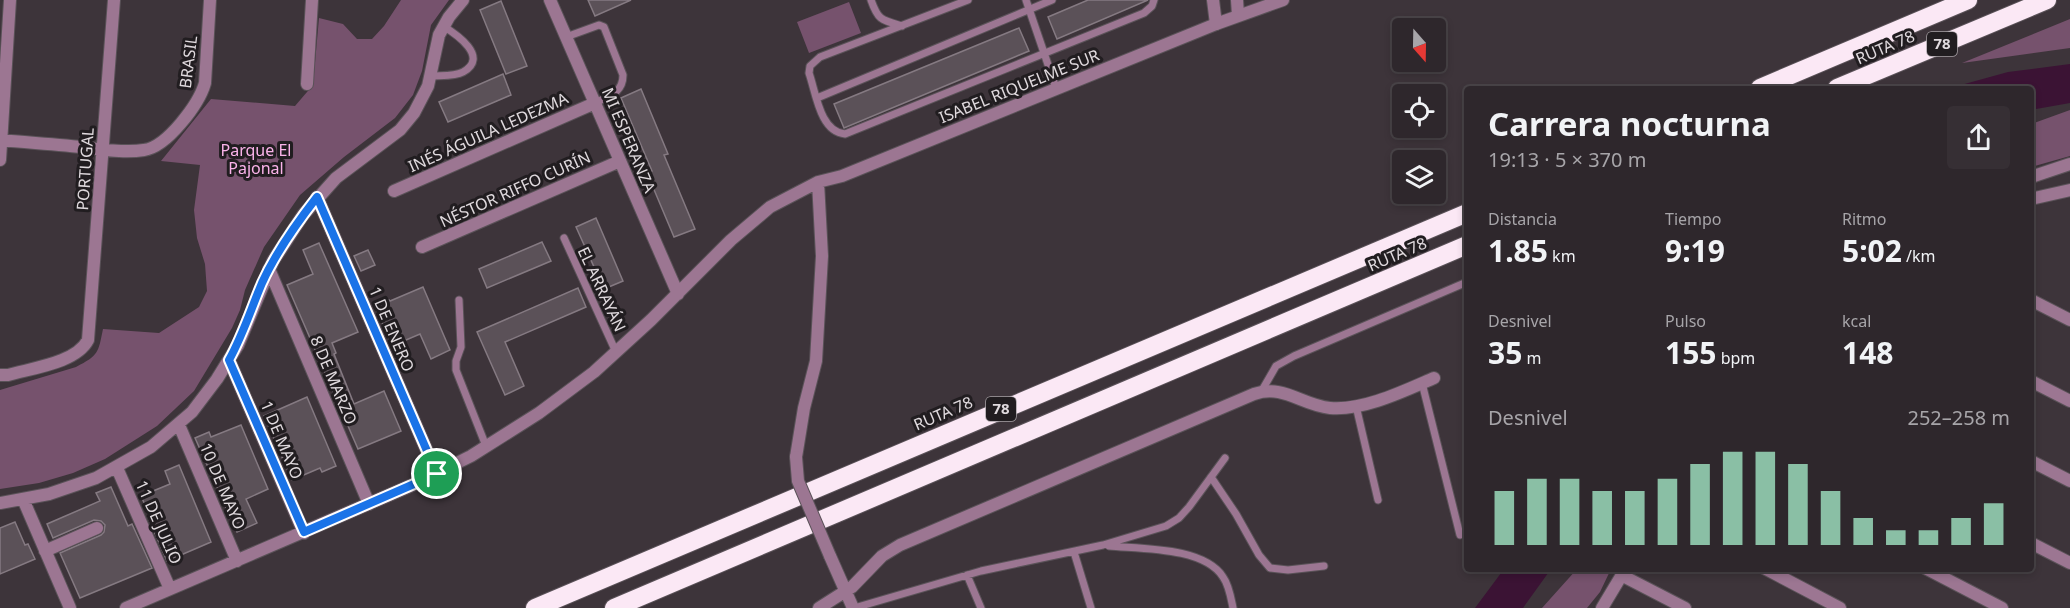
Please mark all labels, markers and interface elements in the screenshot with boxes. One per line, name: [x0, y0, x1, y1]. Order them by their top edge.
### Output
north arrow: [1392, 18, 1446, 72]
map controls: [1392, 18, 1446, 204]
street label: RUTA 78: [1852, 25, 1918, 69]
road number: 78: [1927, 32, 1957, 56]
street label: BRASIL: [174, 34, 202, 90]
street label: ISABEL RIQUELME SUR: [936, 44, 1102, 128]
street label: MI ESPERANZA: [597, 84, 661, 197]
button: locate: [1392, 84, 1446, 138]
street label: INÉS ÁGUILA LEDEZMA: [405, 87, 572, 177]
text: Carrera nocturna: [1488, 101, 1771, 146]
button: share: [1947, 106, 2010, 169]
street label: PORTUGAL: [71, 127, 99, 211]
park label: Parque El Pajonal: [221, 139, 291, 179]
street label: NÉSTOR RIFFO CURÍN: [436, 146, 594, 232]
text: 19:13 · 5 × 370 m: [1488, 146, 1646, 173]
button: layers: [1392, 150, 1446, 204]
text: Distancia: [1488, 208, 1557, 230]
text: Tiempo: [1665, 208, 1722, 230]
text: Ritmo: [1842, 208, 1887, 230]
text: 1.85: [1488, 230, 1548, 271]
text: 9:19: [1665, 230, 1725, 271]
text: 5:02: [1842, 230, 1902, 271]
street label: RUTA 78: [1364, 232, 1430, 276]
street label: EL ARRAYÁN: [573, 243, 631, 335]
text: km: [1548, 245, 1576, 267]
text: /km: [1902, 245, 1936, 267]
street label: 1 DE ENERO: [364, 283, 420, 375]
text: Desnivel: [1488, 310, 1552, 332]
text: Pulso: [1665, 310, 1706, 332]
text: kcal: [1842, 310, 1871, 332]
street label: 8 DE MARZO: [305, 332, 363, 428]
text: 35: [1488, 332, 1522, 373]
text: 155: [1665, 332, 1716, 373]
text: 148: [1842, 332, 1893, 373]
text: m: [1522, 347, 1541, 369]
text: bpm: [1716, 347, 1755, 369]
street label: RUTA 78: [910, 391, 976, 435]
street label: 1 DE MAYO: [256, 397, 308, 483]
road number: 78: [986, 397, 1016, 421]
text: Desnivel: [1488, 404, 1568, 431]
text: 252–258 m: [1907, 404, 2010, 431]
street label: 10 DE MAYO: [195, 439, 251, 533]
pin: [411, 448, 462, 499]
icon: arrive: [420, 457, 453, 490]
street label: 11 DE JULIO: [131, 477, 187, 567]

